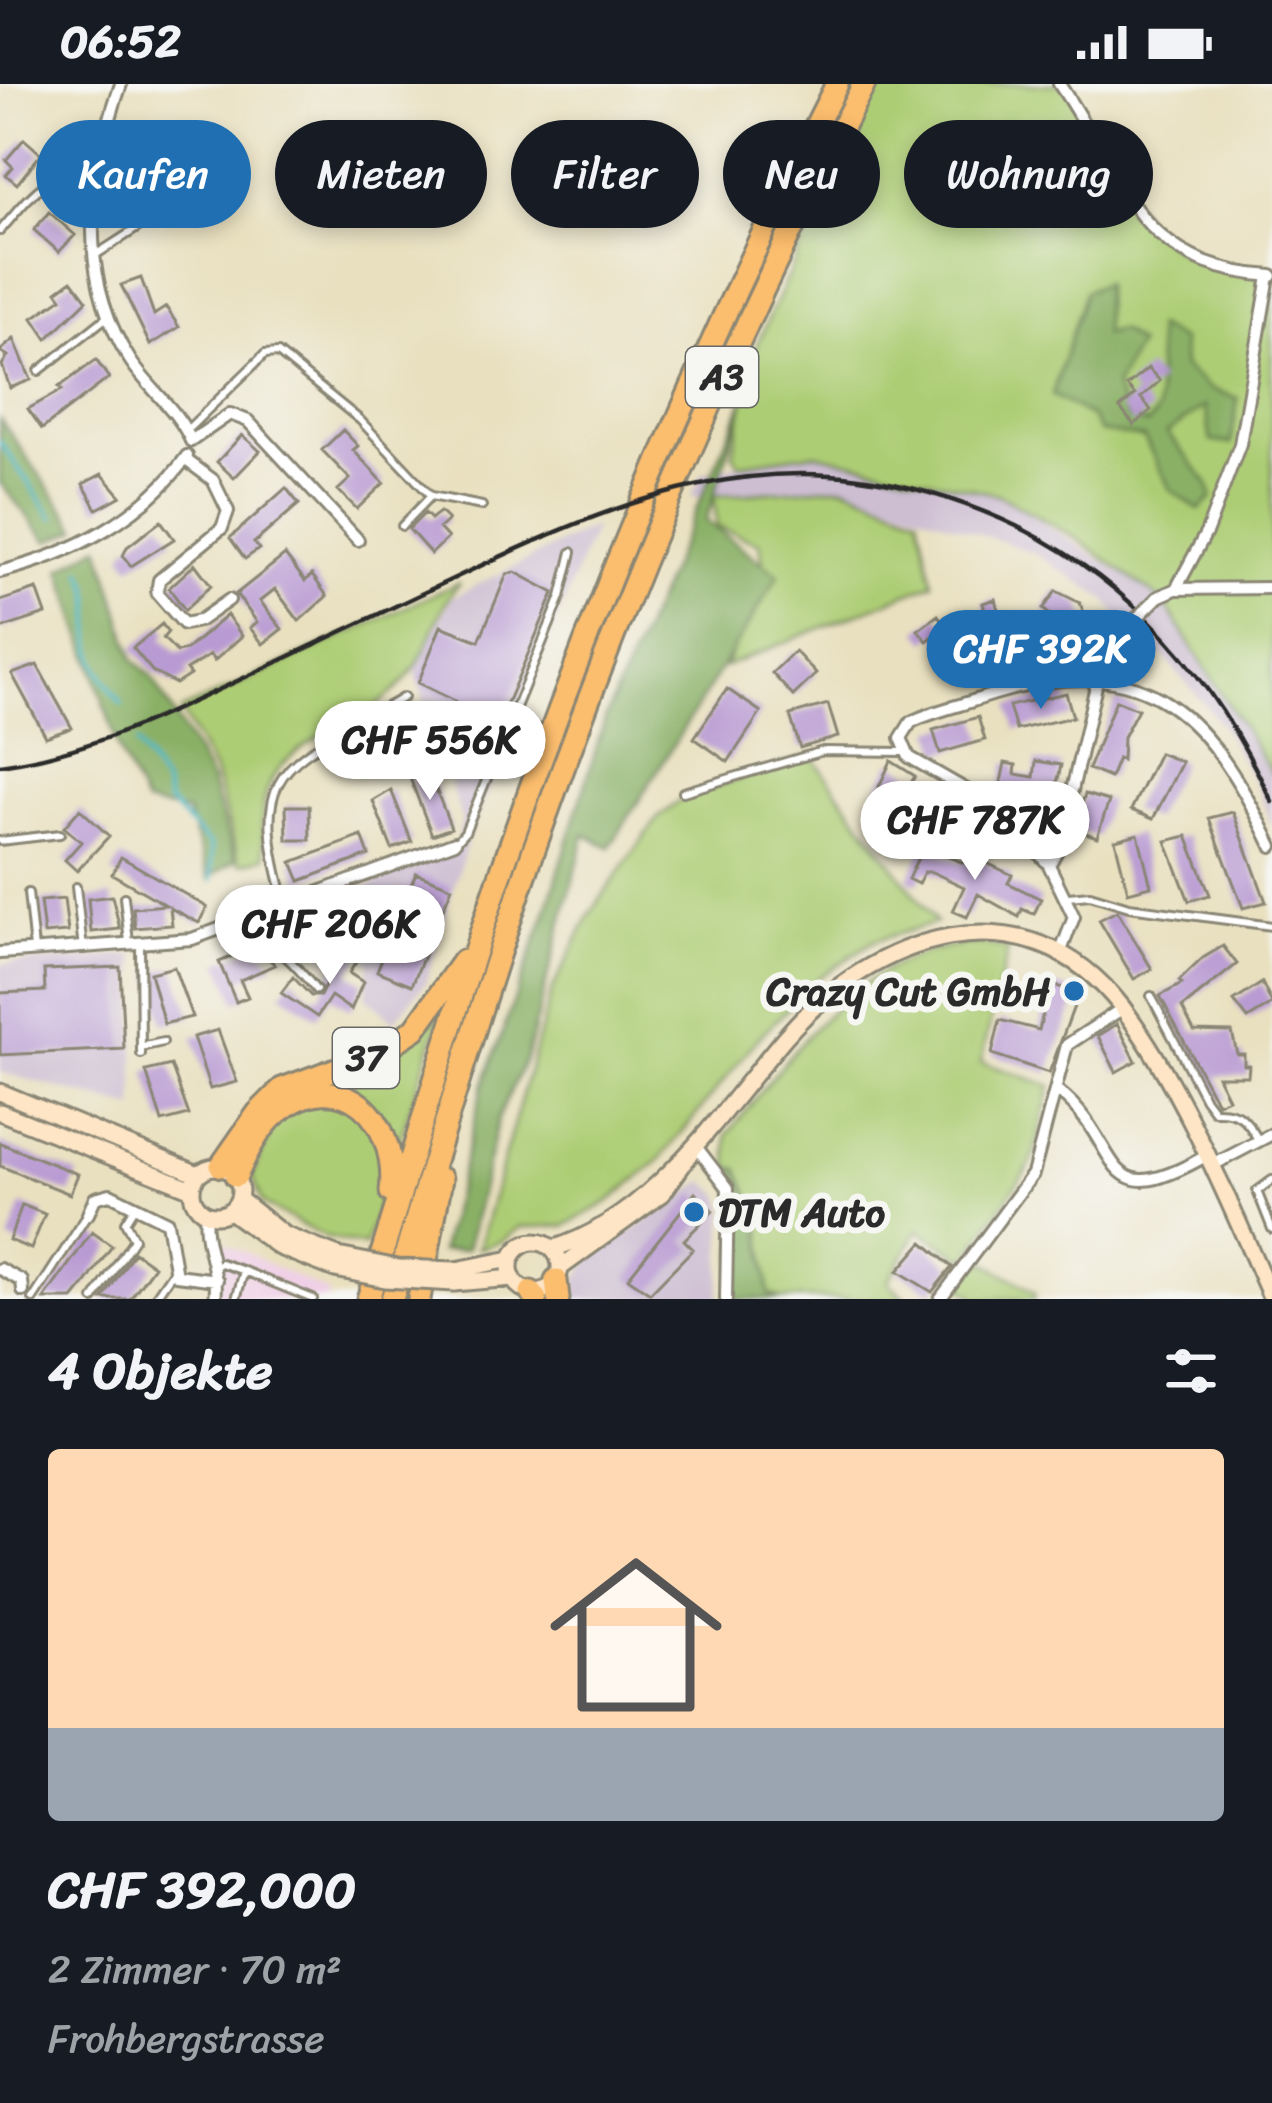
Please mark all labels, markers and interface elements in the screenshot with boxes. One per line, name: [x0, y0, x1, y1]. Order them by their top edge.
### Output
text: 06:52: [60, 2, 181, 82]
chip: Kaufen: [36, 120, 251, 228]
chip: Mieten: [275, 120, 487, 228]
chip: Filter: [511, 120, 699, 228]
chip: Neu: [723, 120, 880, 228]
chip: Wohnung: [904, 120, 1153, 228]
road number: A3: [686, 347, 758, 407]
pin: CHF 392K: [917, 610, 1165, 712]
text: CHF 392K: [954, 614, 1128, 683]
pin: CHF 556K: [306, 701, 554, 803]
text: CHF 556K: [342, 705, 518, 774]
pin: CHF 787K: [851, 781, 1099, 883]
text: CHF 787K: [887, 785, 1063, 854]
pin: CHF 206K: [206, 885, 454, 987]
text: CHF 206K: [242, 889, 418, 958]
place label: Crazy Cut GmbH: [765, 957, 1050, 1026]
marker: Crazy Cut GmbH: [1061, 978, 1087, 1004]
road number: 37: [333, 1028, 399, 1088]
place label: DTM Auto: [718, 1178, 885, 1247]
marker: DTM Auto: [681, 1199, 707, 1225]
text: 4 Objekte: [48, 1326, 273, 1416]
icon: filters: [1158, 1338, 1224, 1404]
icon: home: [528, 1527, 744, 1743]
text: CHF 392,000: [48, 1845, 356, 1935]
text: 2 Zimmer · 70 m²: [48, 1935, 342, 2004]
text: Frohbergstrasse: [48, 2004, 325, 2073]

